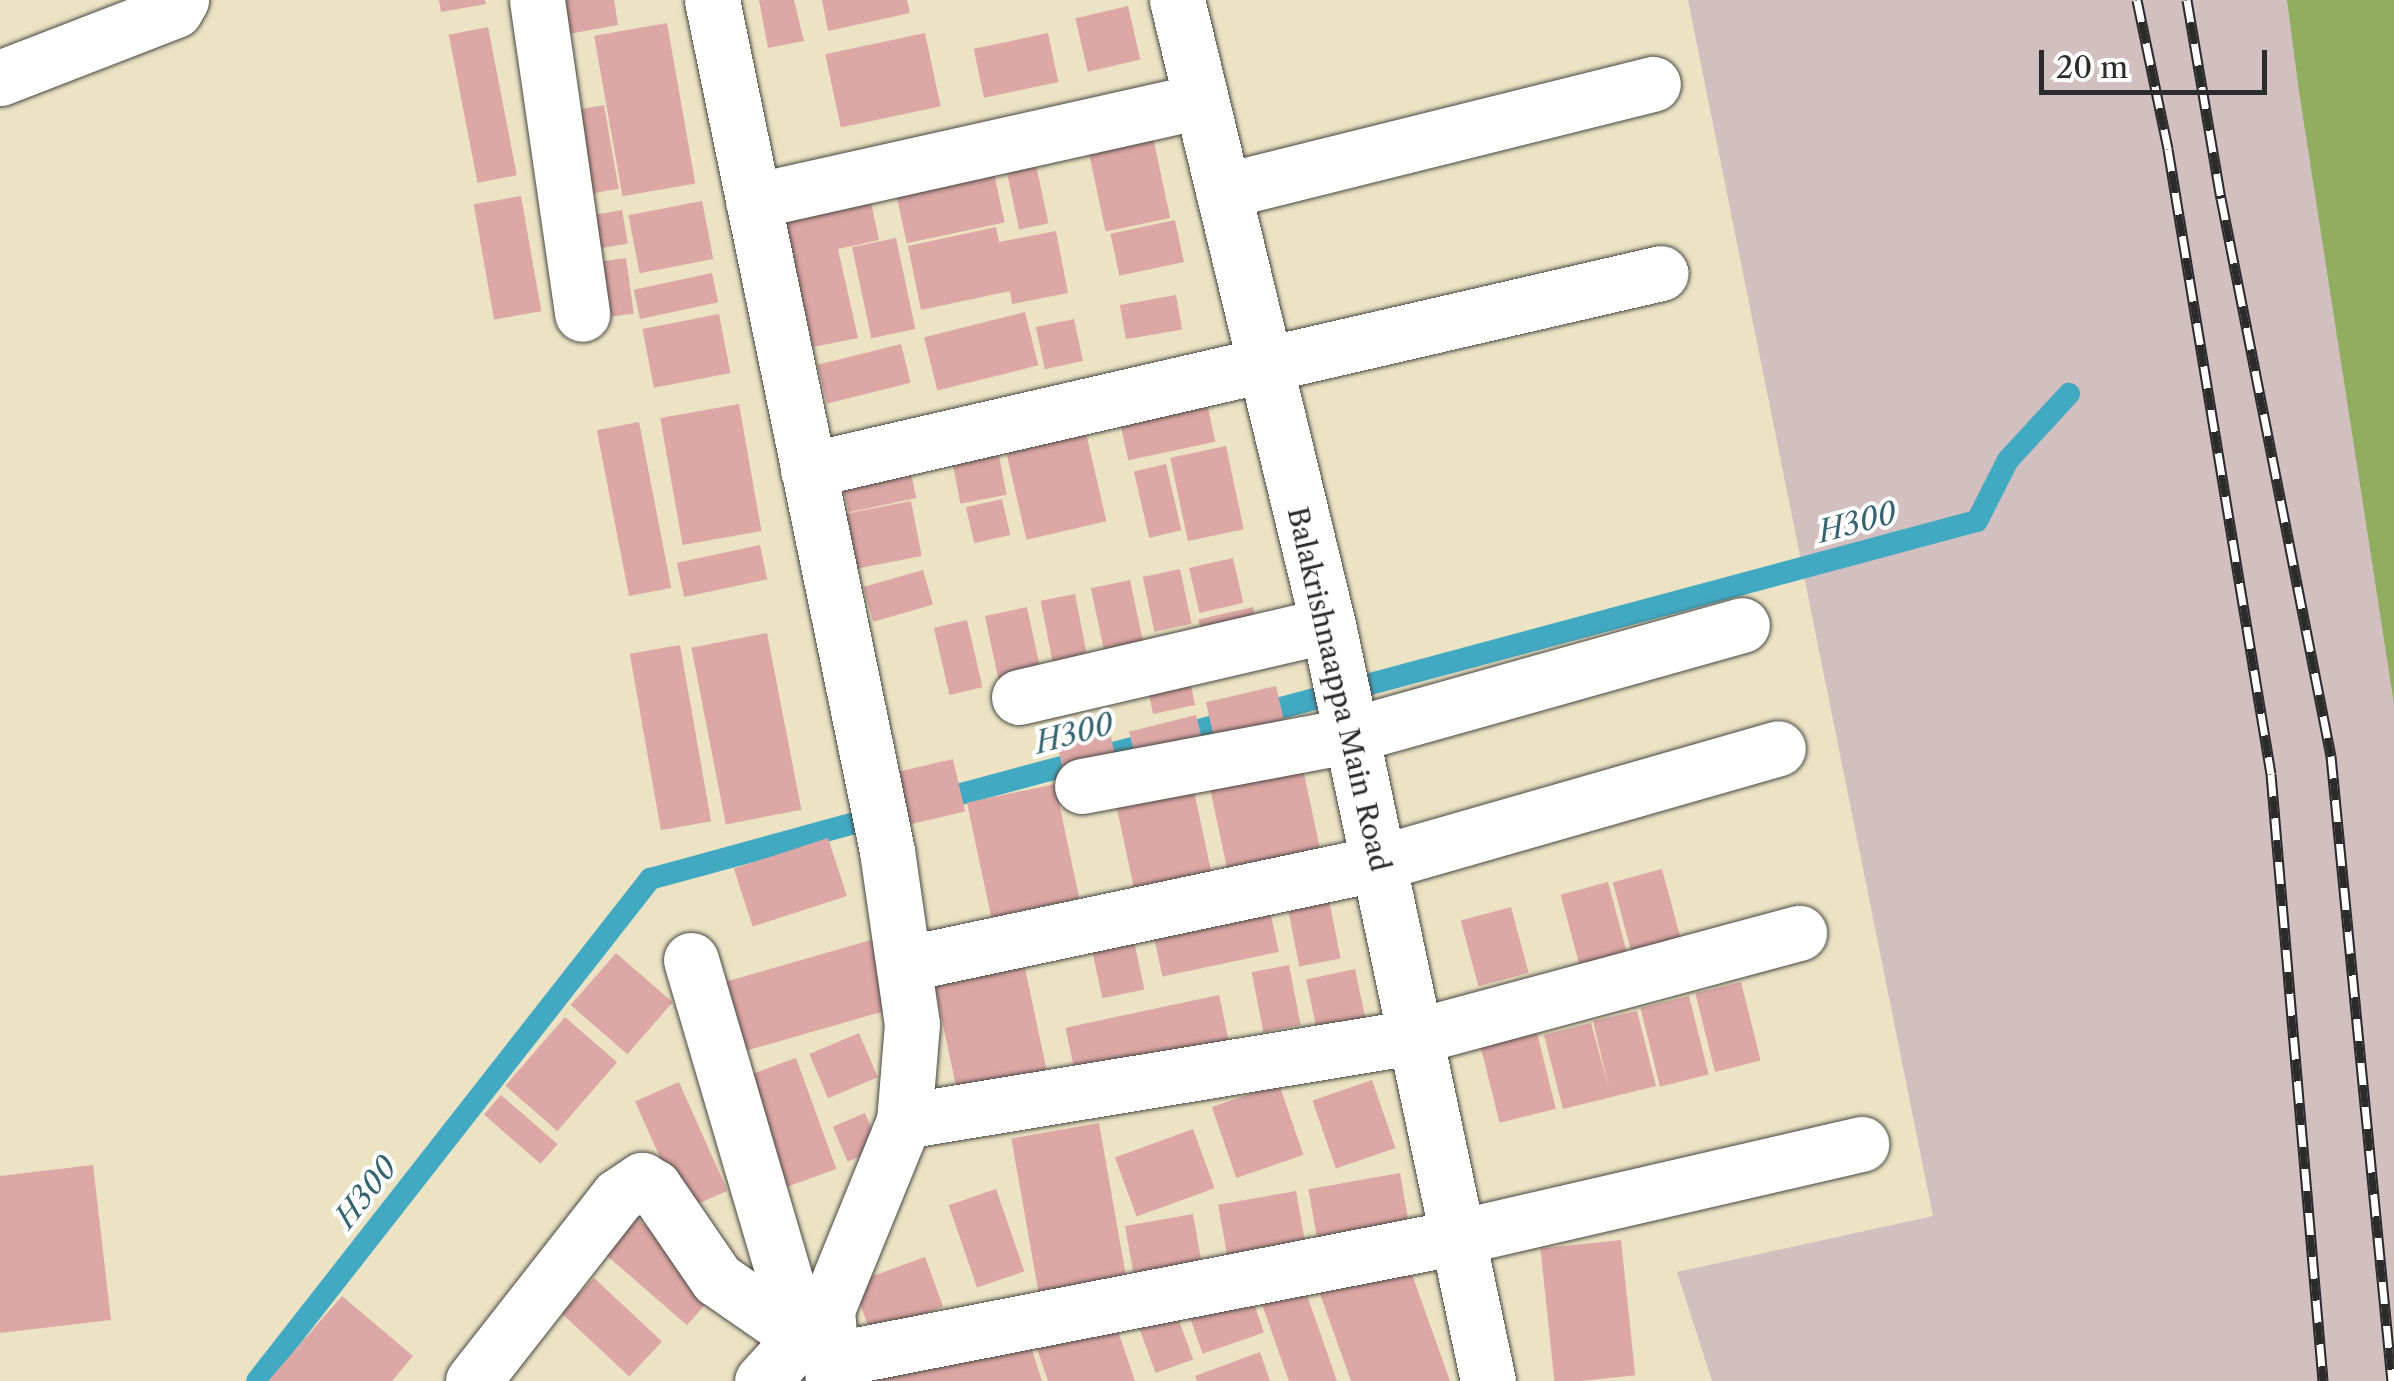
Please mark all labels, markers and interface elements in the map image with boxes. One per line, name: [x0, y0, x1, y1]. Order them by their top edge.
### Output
scale bar: [2044, 30, 2272, 92]
text: 20 m: [2056, 49, 2128, 86]
water label: H300: [1814, 495, 1900, 551]
street label: Balakrishnaappa Main Road: [1281, 503, 1397, 875]
water label: H300: [1031, 706, 1117, 762]
water label: H300: [327, 1151, 405, 1235]

